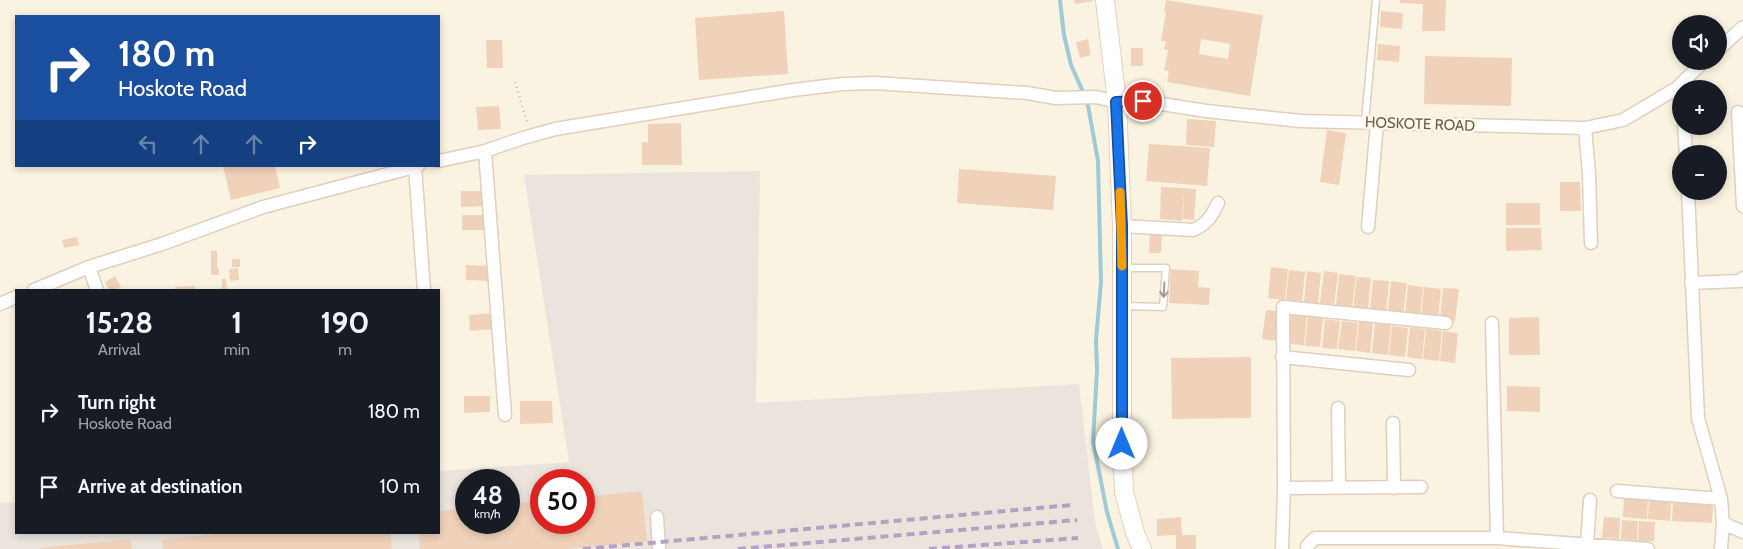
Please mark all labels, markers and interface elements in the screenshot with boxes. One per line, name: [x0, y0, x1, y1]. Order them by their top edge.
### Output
map controls: [1672, 15, 1727, 200]
button: sound: [1672, 15, 1727, 70]
text: 180 m: [118, 32, 215, 75]
icon: right: [35, 35, 100, 100]
text: Hoskote Road: [118, 75, 247, 102]
pin: [1122, 80, 1164, 122]
button: +: [1672, 80, 1727, 135]
icon: arrive: [1129, 87, 1157, 115]
street label: HOSKOTE ROAD: [1365, 113, 1476, 135]
icon: left: [134, 130, 162, 158]
icon: ahead: [187, 130, 215, 158]
icon: ahead: [240, 130, 268, 158]
icon: right: [293, 130, 321, 158]
button: −: [1672, 145, 1727, 200]
one-way arrow: [1160, 281, 1169, 297]
text: 15:28: [85, 304, 153, 341]
text: 1: [231, 304, 242, 341]
text: 190: [320, 304, 370, 341]
text: Arrival: [98, 340, 141, 359]
text: min: [224, 340, 250, 359]
text: m: [338, 340, 352, 359]
text: Turn right: [78, 391, 156, 414]
icon: right: [35, 398, 63, 426]
text: 180 m: [368, 400, 420, 423]
text: Hoskote Road: [78, 414, 172, 433]
position arrow: [1095, 417, 1147, 469]
speed limit sign: 50: [530, 469, 595, 534]
icon: arrive: [35, 473, 63, 501]
text: Arrive at destination: [78, 475, 242, 498]
text: 10 m: [380, 475, 420, 498]
text: 48: [472, 480, 503, 510]
text: km/h: [474, 506, 501, 521]

